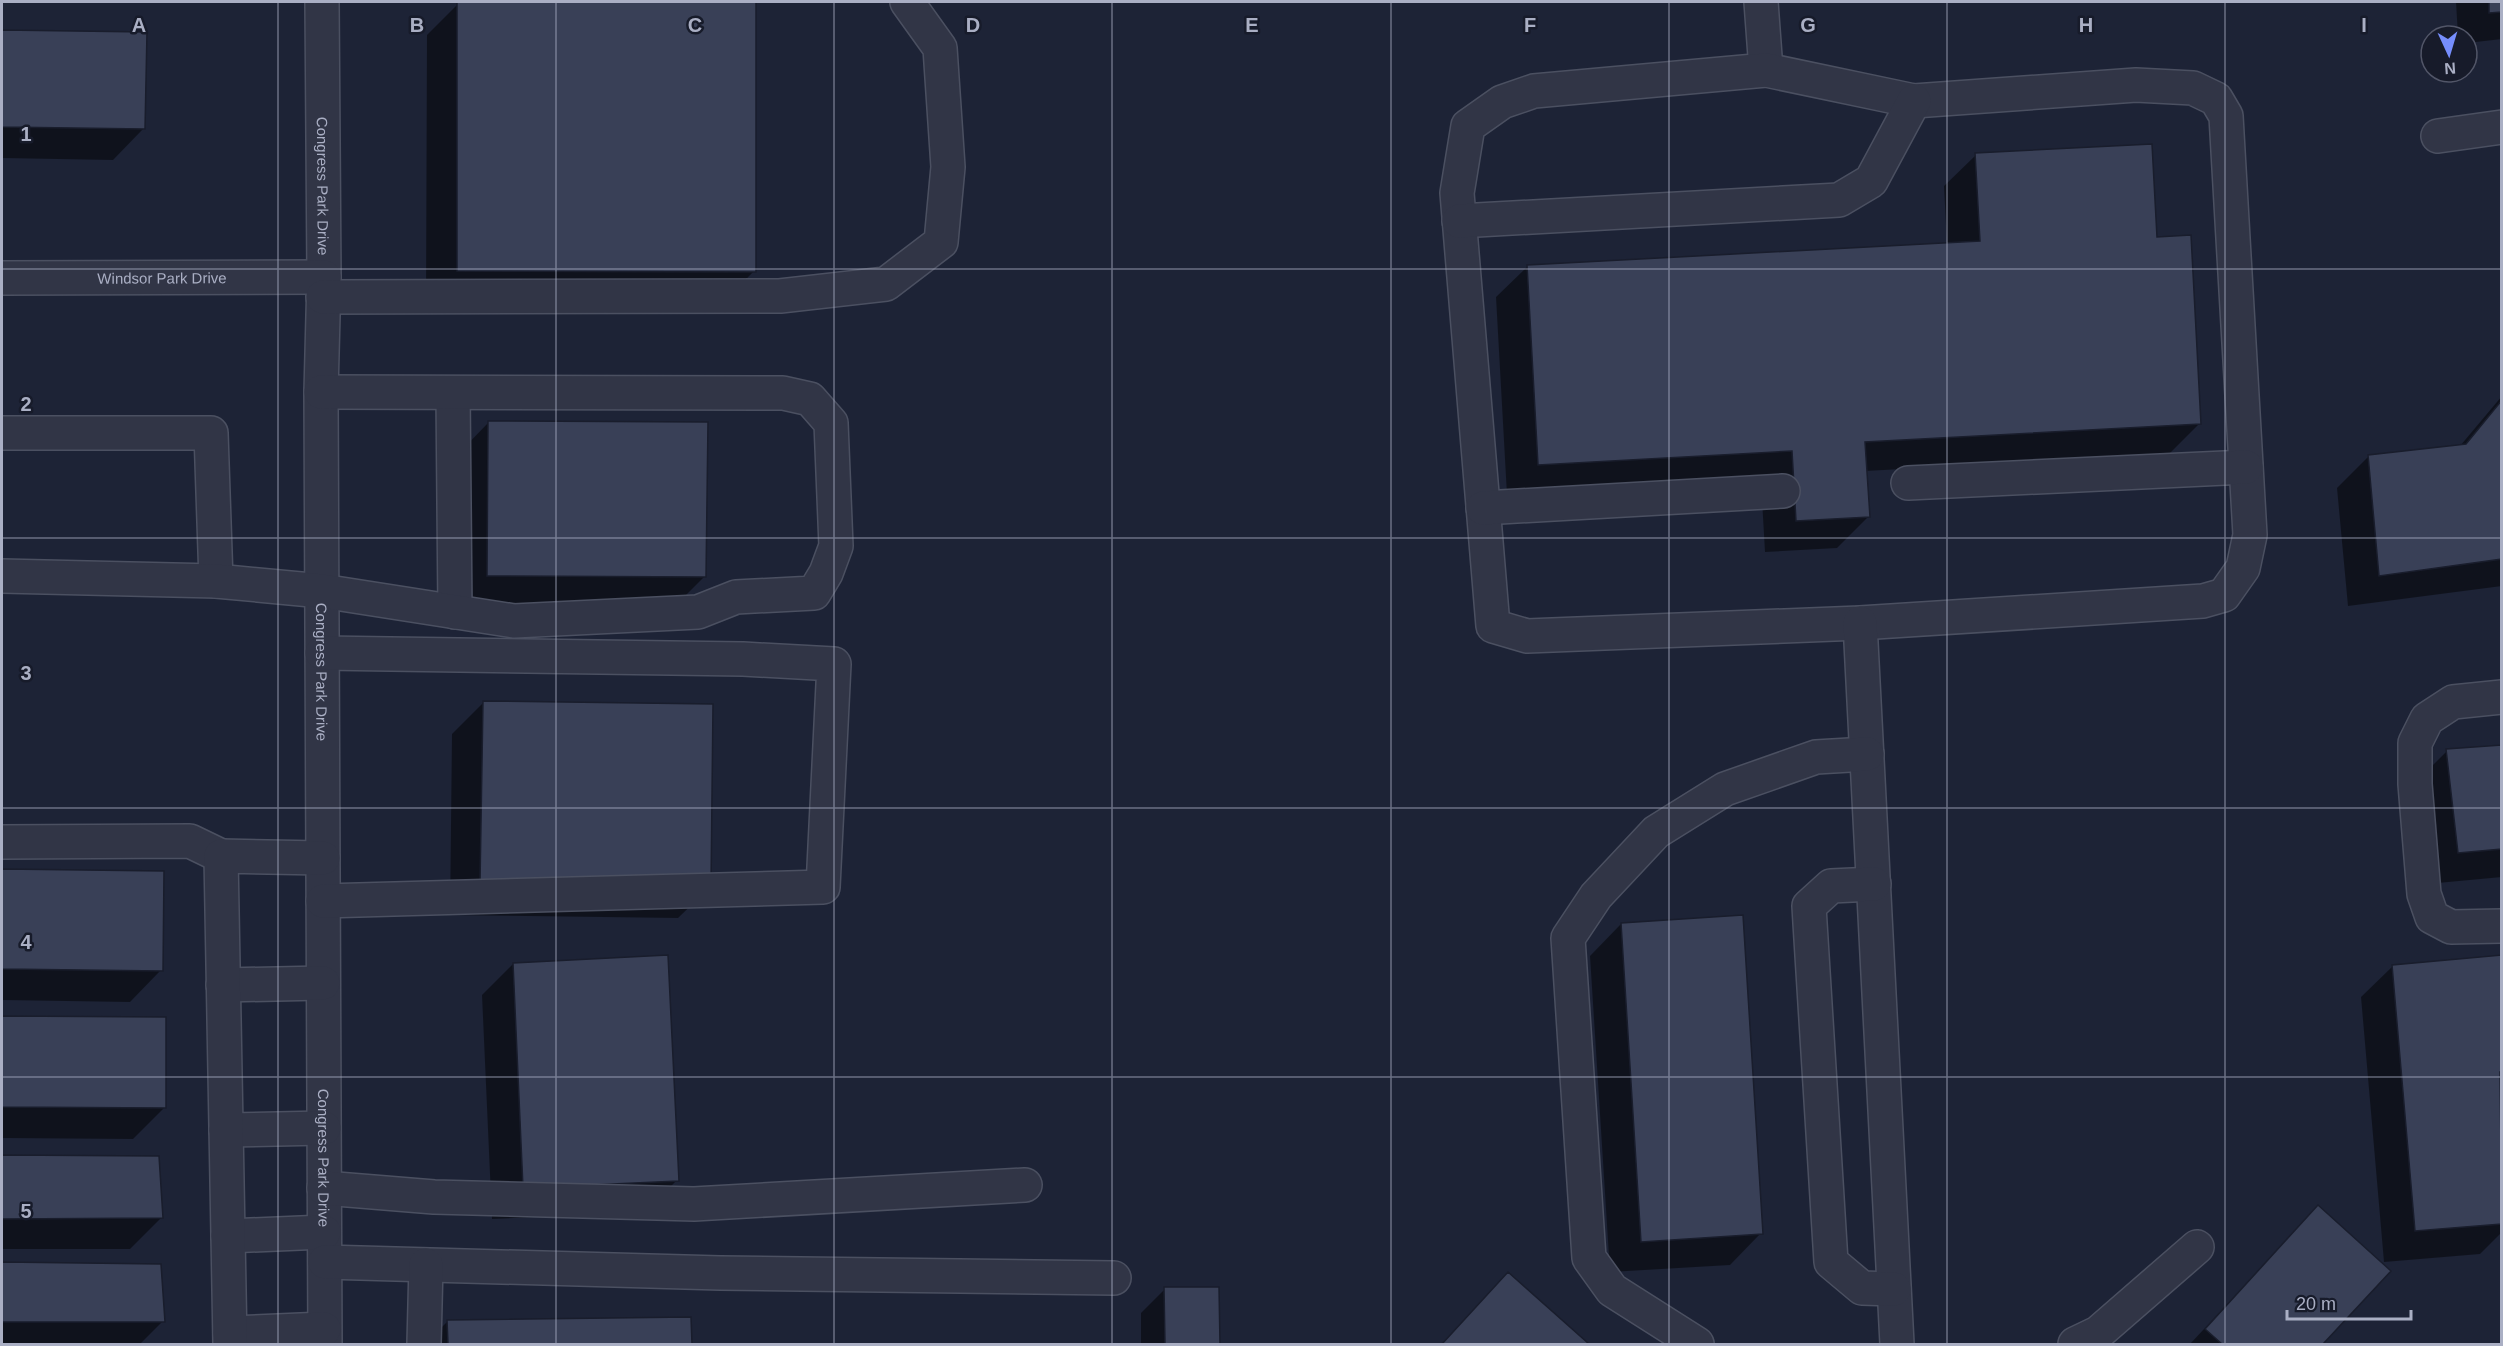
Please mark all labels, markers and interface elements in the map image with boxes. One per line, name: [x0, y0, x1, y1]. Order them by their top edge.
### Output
text: A: [132, 14, 146, 36]
text: B: [410, 14, 424, 36]
text: C: [688, 14, 702, 36]
text: D: [966, 14, 980, 36]
text: E: [1245, 14, 1259, 36]
text: F: [1524, 14, 1536, 36]
text: G: [1800, 14, 1816, 36]
text: H: [2079, 14, 2093, 36]
text: I: [2361, 14, 2367, 36]
north arrow: [2419, 24, 2479, 84]
text: N: [2444, 60, 2456, 77]
street label: Congress Park Drive: [314, 117, 332, 255]
text: 1: [20, 123, 32, 145]
street label: Windsor Park Drive: [97, 269, 227, 286]
text: 2: [20, 393, 32, 415]
street label: Congress Park Drive: [313, 603, 331, 741]
text: 3: [20, 662, 32, 684]
text: 4: [20, 931, 32, 953]
street label: Congress Park Drive: [315, 1089, 333, 1227]
text: 5: [20, 1200, 32, 1222]
scale bar: [2287, 1283, 2412, 1321]
text: 20 m: [2296, 1294, 2336, 1314]

